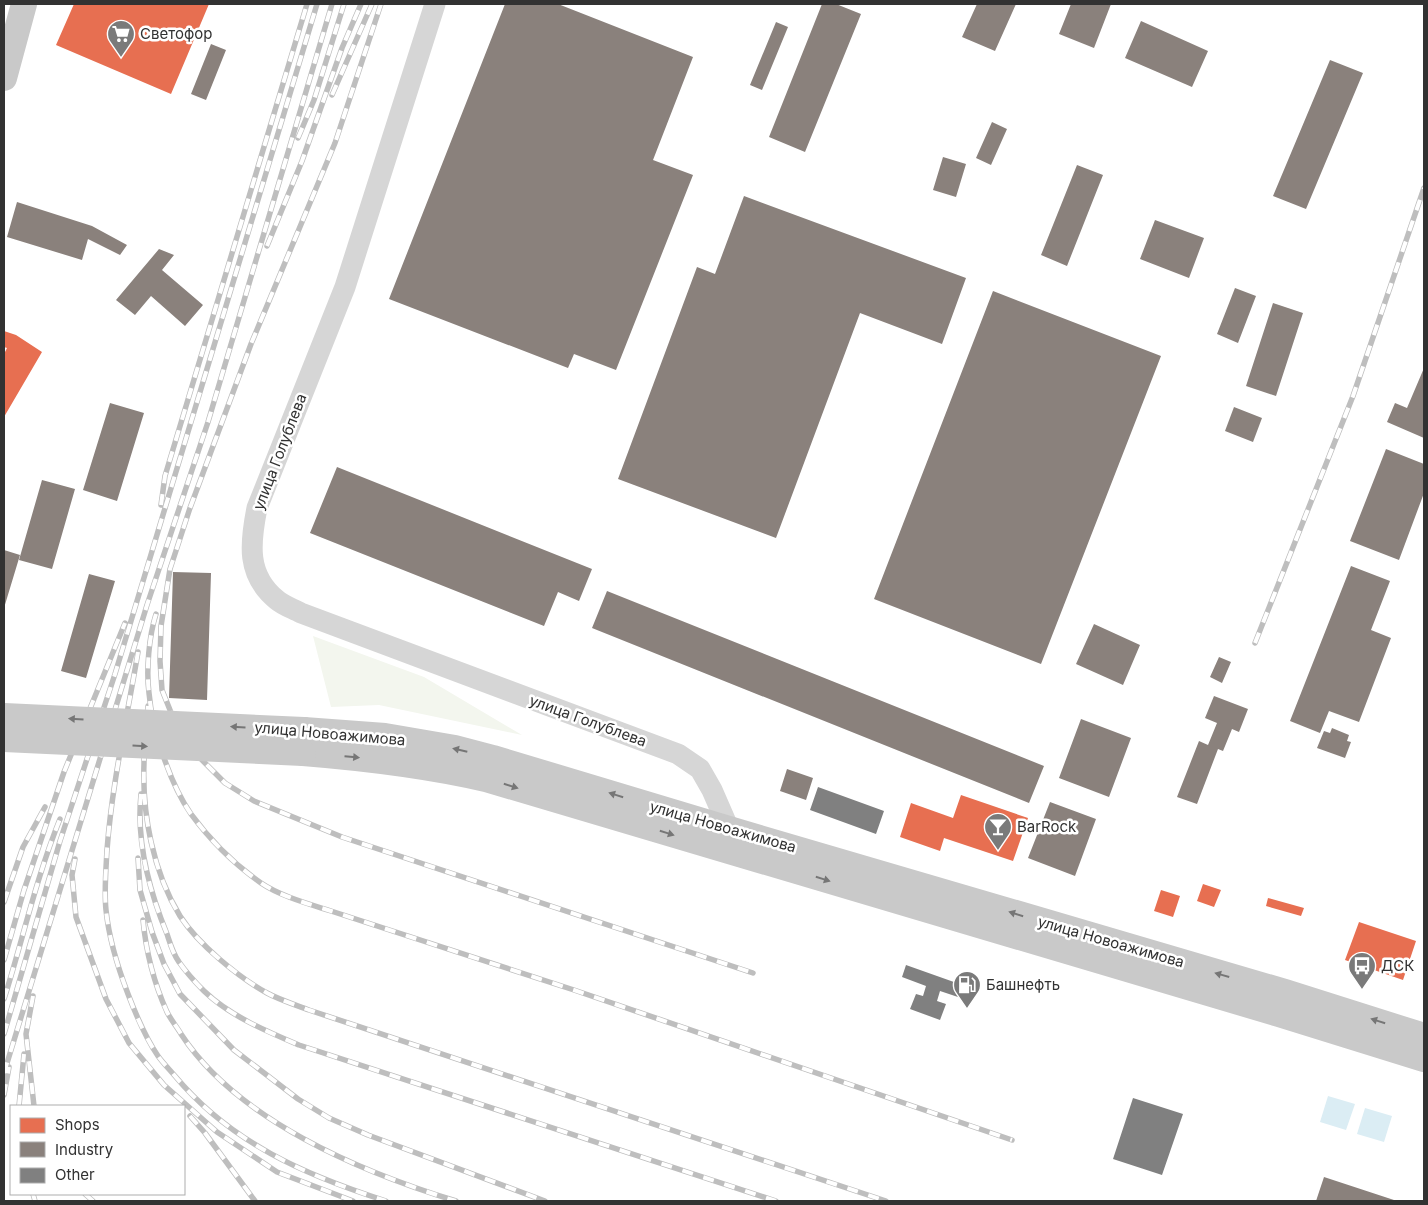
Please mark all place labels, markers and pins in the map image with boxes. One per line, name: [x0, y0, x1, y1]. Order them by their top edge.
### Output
supermarket icon: Светофор: [106, 19, 136, 58]
place label: Светофор: [140, 24, 212, 43]
bar icon: BarRock: [983, 812, 1013, 851]
place label: BarRock: [1017, 817, 1077, 836]
bus stop icon: ДСК: [1347, 951, 1377, 990]
place label: ДСК: [1381, 956, 1414, 975]
fuel station icon: Башнефть: [952, 970, 982, 1009]
place label: Башнефть: [986, 975, 1060, 994]

